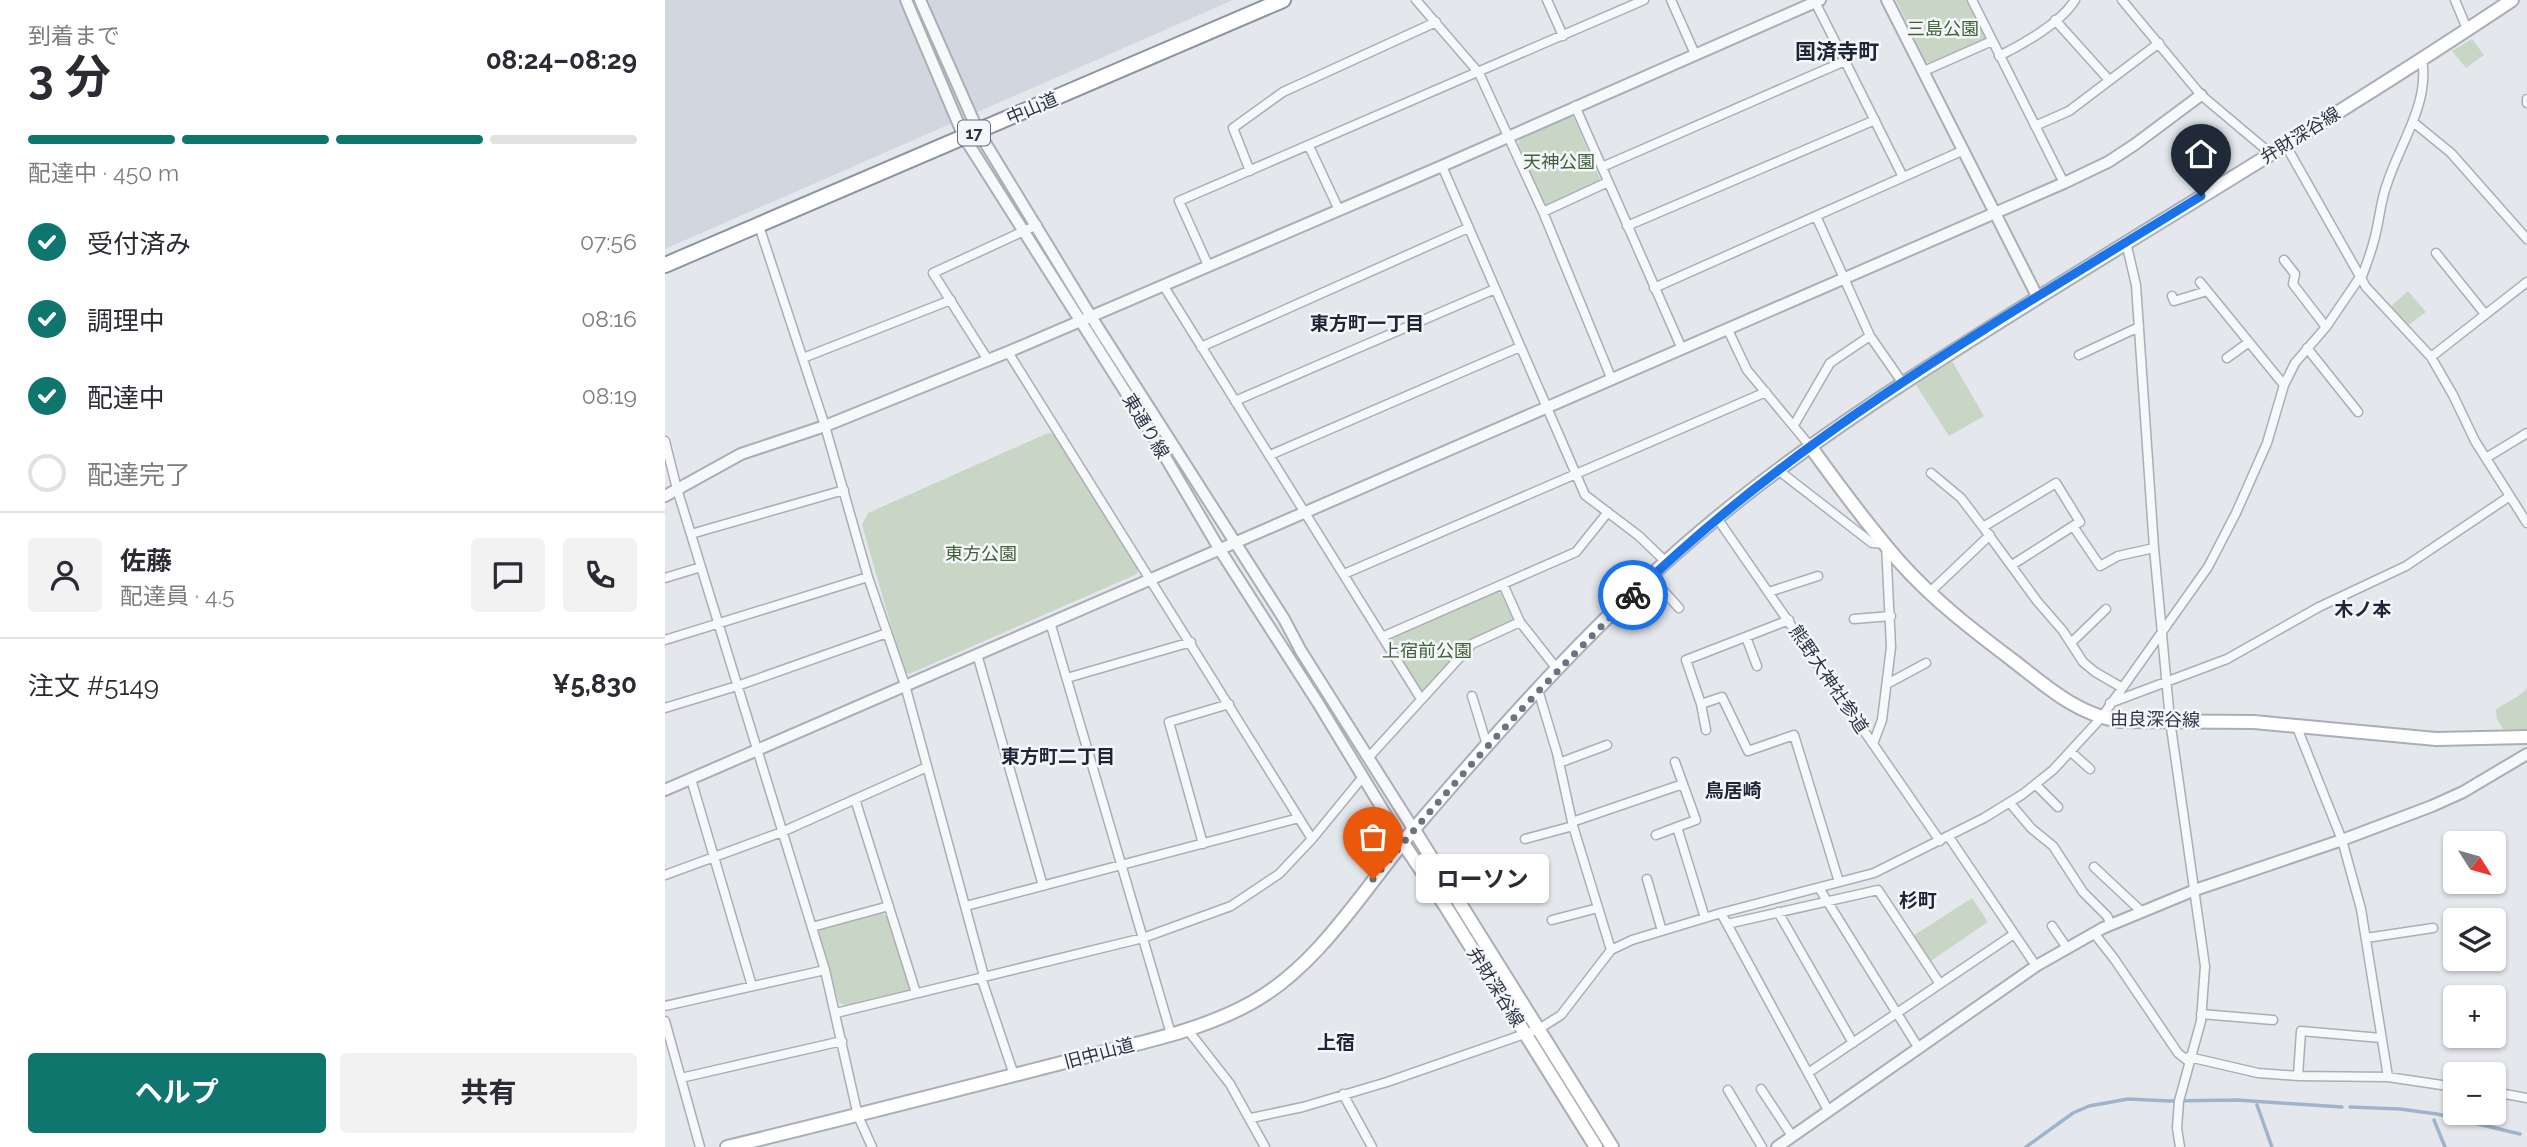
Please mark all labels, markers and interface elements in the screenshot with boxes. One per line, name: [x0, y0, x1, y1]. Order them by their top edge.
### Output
park label: 三島公園: [1907, 18, 1979, 39]
text: 到着まで: [28, 22, 120, 49]
district label: 国済寺町: [1795, 39, 1879, 64]
text: 08:24–08:29: [486, 45, 637, 75]
text: 3 分: [28, 50, 111, 104]
street label: 中山道: [1003, 88, 1061, 128]
street label: 弁財深谷線: [2256, 102, 2344, 168]
road number: 17: [958, 120, 990, 146]
pin: [2171, 124, 2231, 196]
icon: home: [2182, 135, 2220, 173]
park label: 天神公園: [1523, 151, 1595, 172]
text: 配達中 · 450 m: [28, 159, 179, 186]
icon: check: [28, 223, 66, 261]
text: 07:56: [580, 228, 637, 255]
text: 受付済み: [87, 229, 191, 259]
icon: check: [28, 300, 66, 338]
text: 08:16: [581, 305, 637, 332]
text: 調理中: [87, 306, 165, 336]
district label: 東方町一丁目: [1310, 312, 1424, 334]
icon: check: [28, 377, 66, 415]
text: 08:19: [582, 382, 637, 409]
text: 配達中: [87, 383, 165, 413]
street label: 東通り線: [1118, 390, 1174, 462]
text: 配達完了: [87, 460, 191, 490]
button: person: [28, 538, 102, 612]
button: chat: [471, 538, 545, 612]
button: phone: [563, 538, 637, 612]
park label: 東方公園: [945, 543, 1017, 564]
text: 佐藤: [120, 546, 172, 576]
courier: [1598, 560, 1668, 630]
icon: bike: [1614, 576, 1652, 614]
text: 配達員 · 4.5: [120, 582, 235, 609]
district label: 木ノ本: [2334, 598, 2392, 620]
street label: 熊野大神社参道: [1785, 621, 1873, 737]
park label: 上宿前公園: [1382, 640, 1472, 661]
text: ¥5,830: [552, 669, 637, 699]
text: 注文 #5149: [28, 671, 159, 701]
street label: 由良深谷線: [2110, 708, 2200, 730]
district label: 東方町二丁目: [1001, 745, 1115, 767]
district label: 鳥居崎: [1704, 779, 1762, 801]
pin: [1343, 807, 1403, 879]
icon: bag: [1354, 818, 1392, 856]
north arrow: [2443, 831, 2506, 894]
map controls: [2443, 831, 2506, 1125]
callout: ローソン: [1415, 854, 1548, 903]
text: ローソン: [1437, 865, 1529, 892]
district label: 杉町: [1899, 889, 1937, 911]
button: layers: [2443, 908, 2506, 971]
street label: 弁財深谷線: [1463, 943, 1529, 1031]
button: +: [2443, 985, 2506, 1048]
district label: 上宿: [1317, 1031, 1355, 1053]
street label: 旧中山道: [1062, 1034, 1136, 1072]
button: ヘルプ: [28, 1053, 326, 1133]
button: 共有: [340, 1053, 637, 1133]
button: −: [2443, 1062, 2506, 1125]

